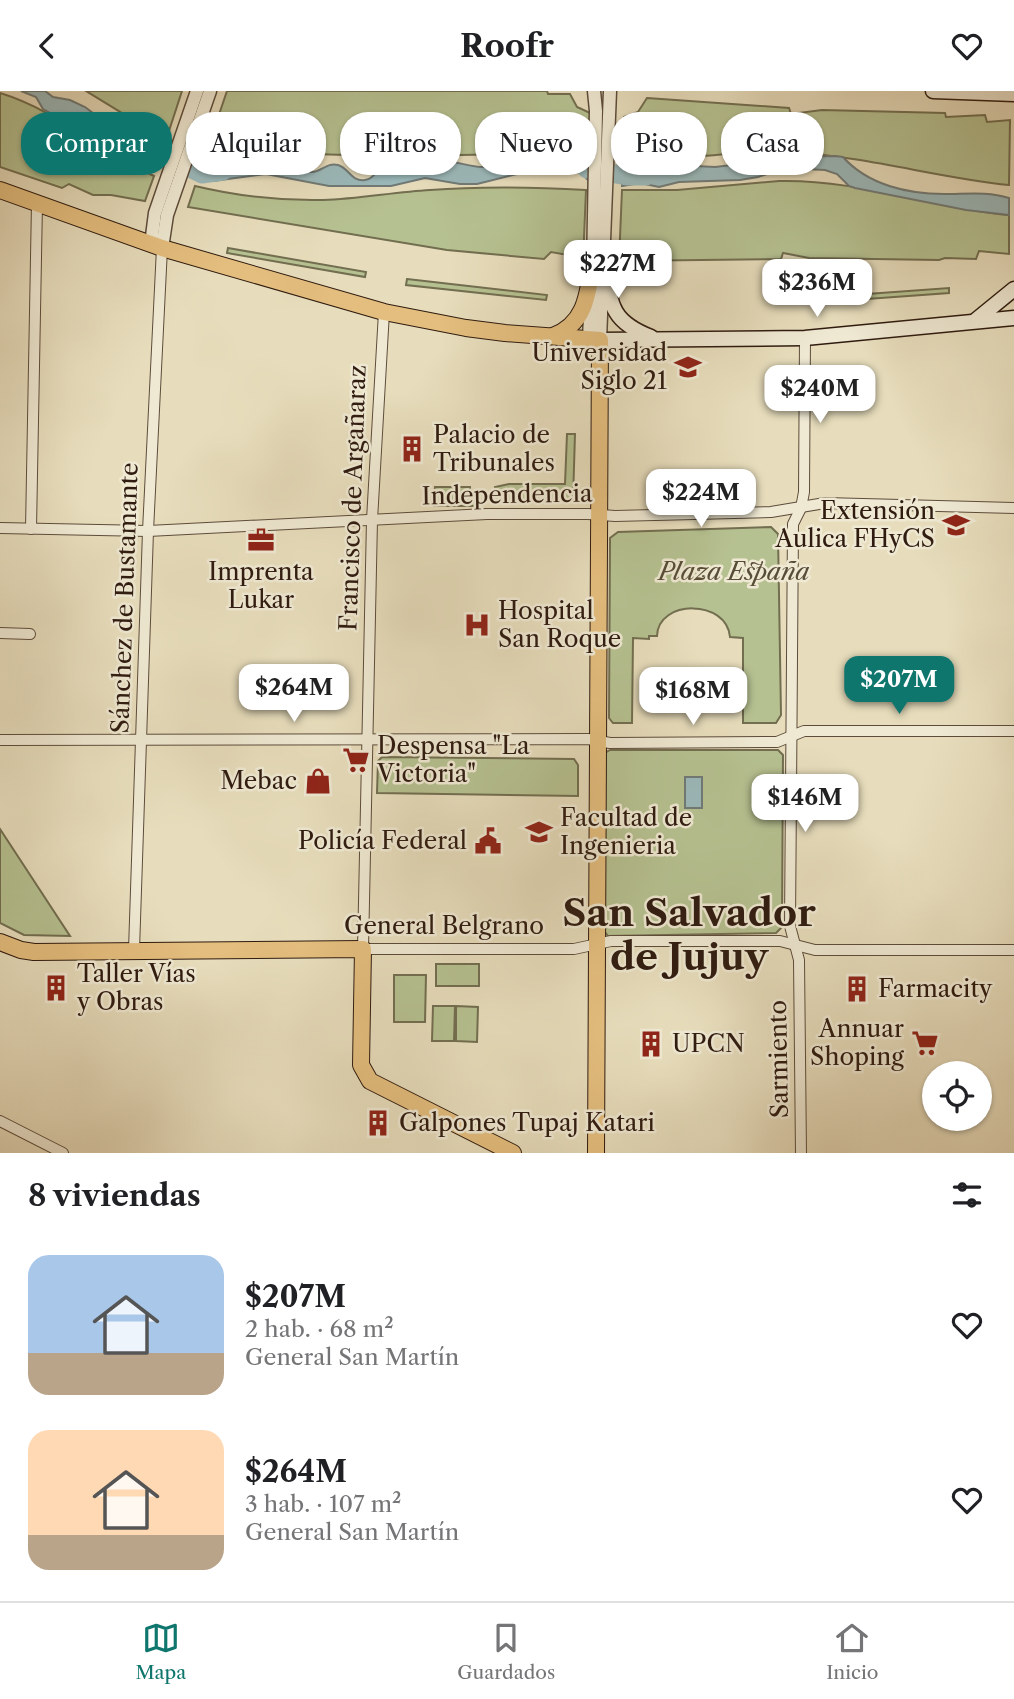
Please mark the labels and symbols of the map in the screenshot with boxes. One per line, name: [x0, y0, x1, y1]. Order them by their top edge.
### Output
pin: $227M: [569, 241, 667, 300]
pin: $236M: [768, 259, 866, 319]
place label: Universidad Siglo 21: [532, 338, 667, 395]
school or university icon: Universidad Siglo 21: [673, 352, 703, 382]
street label: Francisco de Argañaraz: [333, 364, 372, 632]
pin: $240M: [771, 365, 869, 425]
place label: Palacio de Tribunales: [433, 420, 555, 477]
building icon: Palacio de Tribunales: [397, 434, 427, 464]
street label: Sánchez de Bustamante: [105, 462, 144, 734]
pin: $224M: [652, 469, 750, 529]
street label: Independencia: [421, 479, 593, 510]
place label: Extensión Aulica FHyCS: [774, 496, 935, 553]
school or university icon: Extensión Aulica FHyCS: [941, 510, 971, 540]
office icon: Imprenta Lukar: [246, 525, 276, 555]
place label: Imprenta Lukar: [208, 557, 314, 614]
park label: Plaza España: [657, 557, 810, 586]
place label: Hospital San Roque: [498, 596, 621, 653]
hospital icon: Hospital San Roque: [462, 610, 492, 640]
pin: $207M: [850, 657, 948, 716]
pin: $264M: [245, 665, 343, 724]
pin: $168M: [644, 667, 742, 727]
place label: Despensa "La Victoria": [376, 731, 530, 788]
supermarket icon: Despensa "La Victoria": [341, 745, 371, 775]
place label: Mebac: [220, 766, 297, 795]
shop icon: Mebac: [303, 766, 333, 796]
pin: $146M: [756, 775, 854, 834]
place label: Facultad de Ingenieria: [560, 803, 692, 860]
school or university icon: Facultad de Ingenieria: [524, 817, 554, 847]
place label: Policía Federal: [298, 826, 467, 855]
public building icon: Policía Federal: [473, 826, 503, 856]
district label: San Salvador de Jujuy: [562, 889, 816, 980]
street label: General Belgrano: [344, 911, 544, 940]
place label: Taller Vías y Obras: [76, 959, 196, 1016]
building icon: Taller Vías y Obras: [41, 973, 71, 1003]
building icon: Farmacity: [842, 974, 872, 1004]
place label: Farmacity: [878, 974, 993, 1003]
street label: Sarmiento: [763, 1000, 794, 1118]
place label: Annuar Shoping: [810, 1014, 904, 1071]
supermarket icon: Annuar Shoping: [910, 1028, 940, 1058]
building icon: UPCN: [636, 1029, 666, 1059]
place label: UPCN: [672, 1029, 745, 1058]
building icon: Galpones Tupaj Katari: [363, 1108, 393, 1138]
place label: Galpones Tupaj Katari: [399, 1108, 655, 1137]

